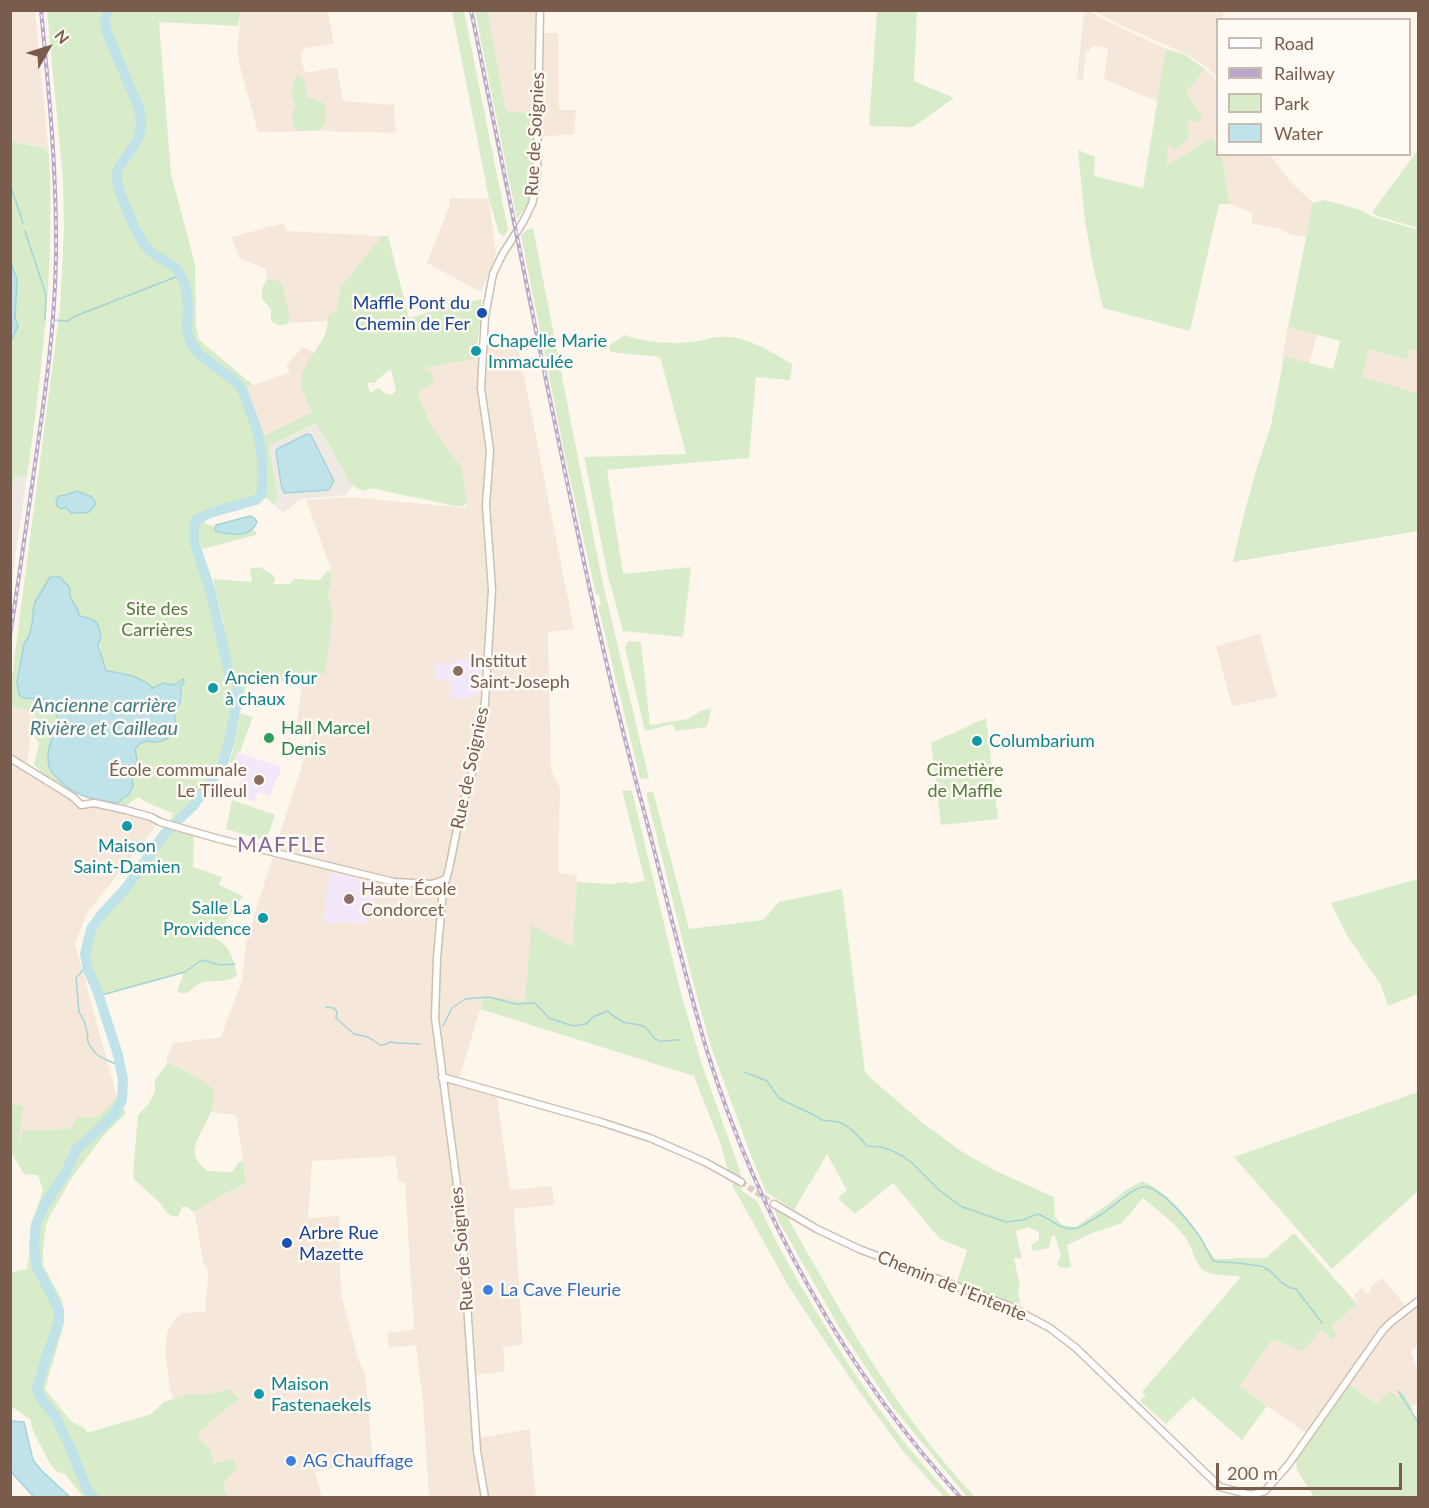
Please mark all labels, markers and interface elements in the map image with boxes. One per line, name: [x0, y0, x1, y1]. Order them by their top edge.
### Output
north arrow: [18, 18, 78, 78]
legend: [1216, 18, 1411, 156]
text: N: [51, 26, 74, 47]
text: Road: [1274, 32, 1314, 54]
text: Railway: [1274, 62, 1335, 84]
street label: Rue de Soignies: [521, 71, 549, 197]
text: Park: [1274, 92, 1309, 114]
text: Water: [1274, 122, 1323, 144]
place label: Maffle Pont du Chemin de Fer: [353, 292, 470, 334]
marker: Maffle Pont du Chemin de Fer: [475, 306, 489, 320]
place label: Chapelle Marie Immaculée: [488, 330, 607, 372]
marker: Chapelle Marie Immaculée: [469, 344, 483, 358]
park label: Site des Carrières: [121, 598, 193, 640]
place label: Institut Saint-Joseph: [470, 650, 570, 692]
marker: Institut Saint-Joseph: [451, 664, 465, 678]
place label: Ancien four à chaux: [225, 667, 317, 710]
marker: Ancien four à chaux: [206, 681, 220, 695]
water label: Ancienne carrière Rivière et Cailleau: [30, 694, 178, 741]
street label: Rue de Soignies: [446, 705, 494, 831]
place label: Hall Marcel Denis: [281, 717, 370, 760]
place label: Columbarium: [989, 730, 1095, 752]
marker: Hall Marcel Denis: [262, 731, 276, 745]
marker: Columbarium: [970, 734, 984, 748]
place label: École communale Le Tilleul: [109, 759, 247, 802]
park label: Cimetière de Maffle: [927, 759, 1003, 802]
marker: École communale Le Tilleul: [252, 773, 266, 787]
marker: Maison Saint-Damien: [120, 819, 134, 833]
district label: MAFFLE: [237, 832, 327, 858]
place label: Maison Saint-Damien: [73, 835, 181, 878]
place label: Haute École Condorcet: [361, 878, 456, 920]
marker: Haute École Condorcet: [342, 892, 356, 906]
place label: Salle La Providence: [163, 897, 251, 940]
marker: Salle La Providence: [256, 911, 270, 925]
street label: Rue de Soignies: [446, 1186, 478, 1312]
place label: Arbre Rue Mazette: [299, 1222, 379, 1264]
marker: Arbre Rue Mazette: [280, 1236, 294, 1250]
street label: Chemin de l'Entente: [874, 1246, 1030, 1326]
place label: La Cave Fleurie: [500, 1279, 621, 1301]
marker: La Cave Fleurie: [481, 1283, 495, 1297]
place label: Maison Fastenaekels: [271, 1373, 371, 1416]
marker: Maison Fastenaekels: [252, 1387, 266, 1401]
place label: AG Chauffage: [303, 1450, 413, 1472]
scale bar: [1219, 1451, 1405, 1489]
marker: AG Chauffage: [284, 1454, 298, 1468]
text: 200 m: [1227, 1462, 1278, 1484]

